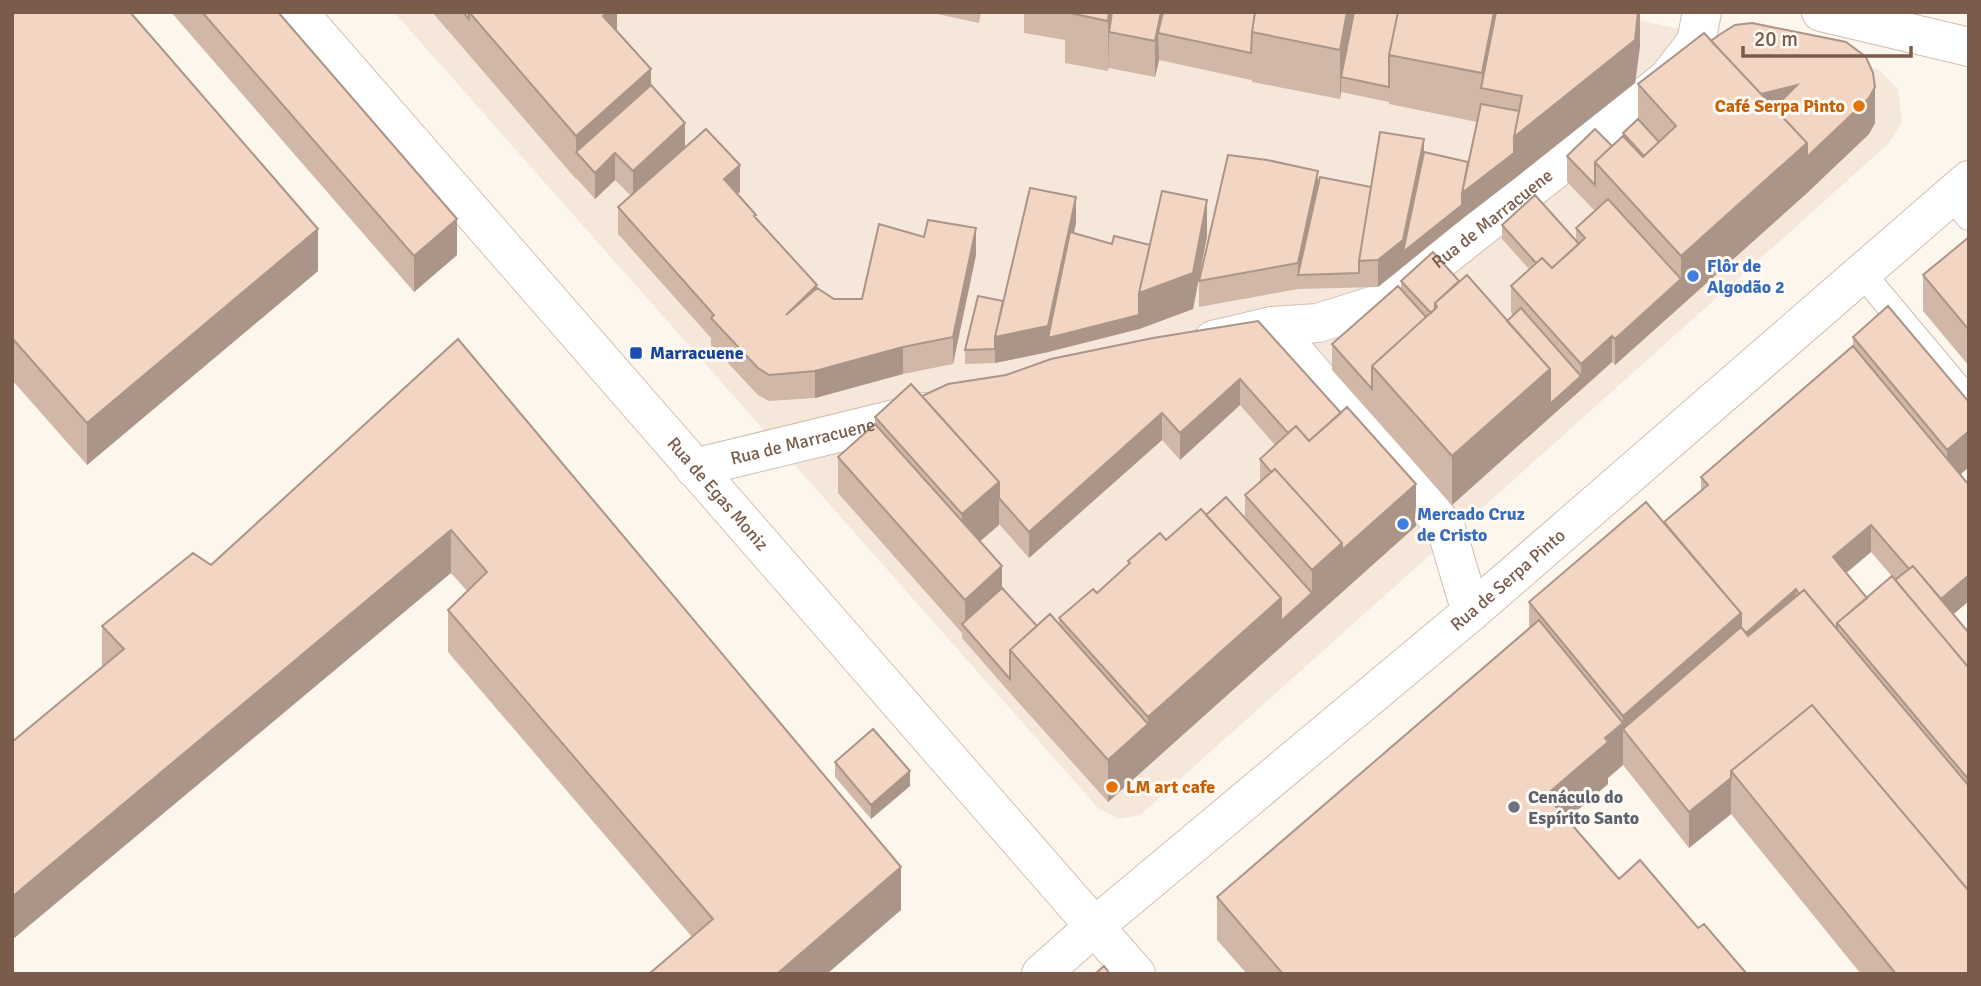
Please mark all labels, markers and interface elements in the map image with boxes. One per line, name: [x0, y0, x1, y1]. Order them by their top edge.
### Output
scale bar: [1743, 14, 1911, 58]
text: 20 m: [1754, 26, 1798, 52]
place label: Café Serpa Pinto: [1715, 95, 1845, 117]
marker: Café Serpa Pinto: [1851, 98, 1867, 114]
street label: Rua de Marracuene: [1427, 164, 1557, 273]
place label: Flôr de Algodão 2: [1707, 255, 1785, 298]
marker: Flôr de Algodão 2: [1685, 268, 1701, 284]
place label: Marracuene: [650, 342, 744, 364]
marker: Marracuene: [628, 345, 644, 361]
street label: Rua de Marracuene: [728, 413, 877, 470]
street label: Rua de Egas Moniz: [662, 433, 773, 555]
place label: Mercado Cruz de Cristo: [1417, 503, 1525, 546]
marker: Mercado Cruz de Cristo: [1395, 516, 1411, 532]
street label: Rua de Serpa Pinto: [1446, 524, 1570, 635]
place label: LM art cafe: [1126, 776, 1215, 798]
marker: LM art cafe: [1104, 779, 1120, 795]
place label: Cenáculo do Espírito Santo: [1528, 786, 1639, 829]
marker: Cenáculo do Espírito Santo: [1506, 799, 1522, 815]

